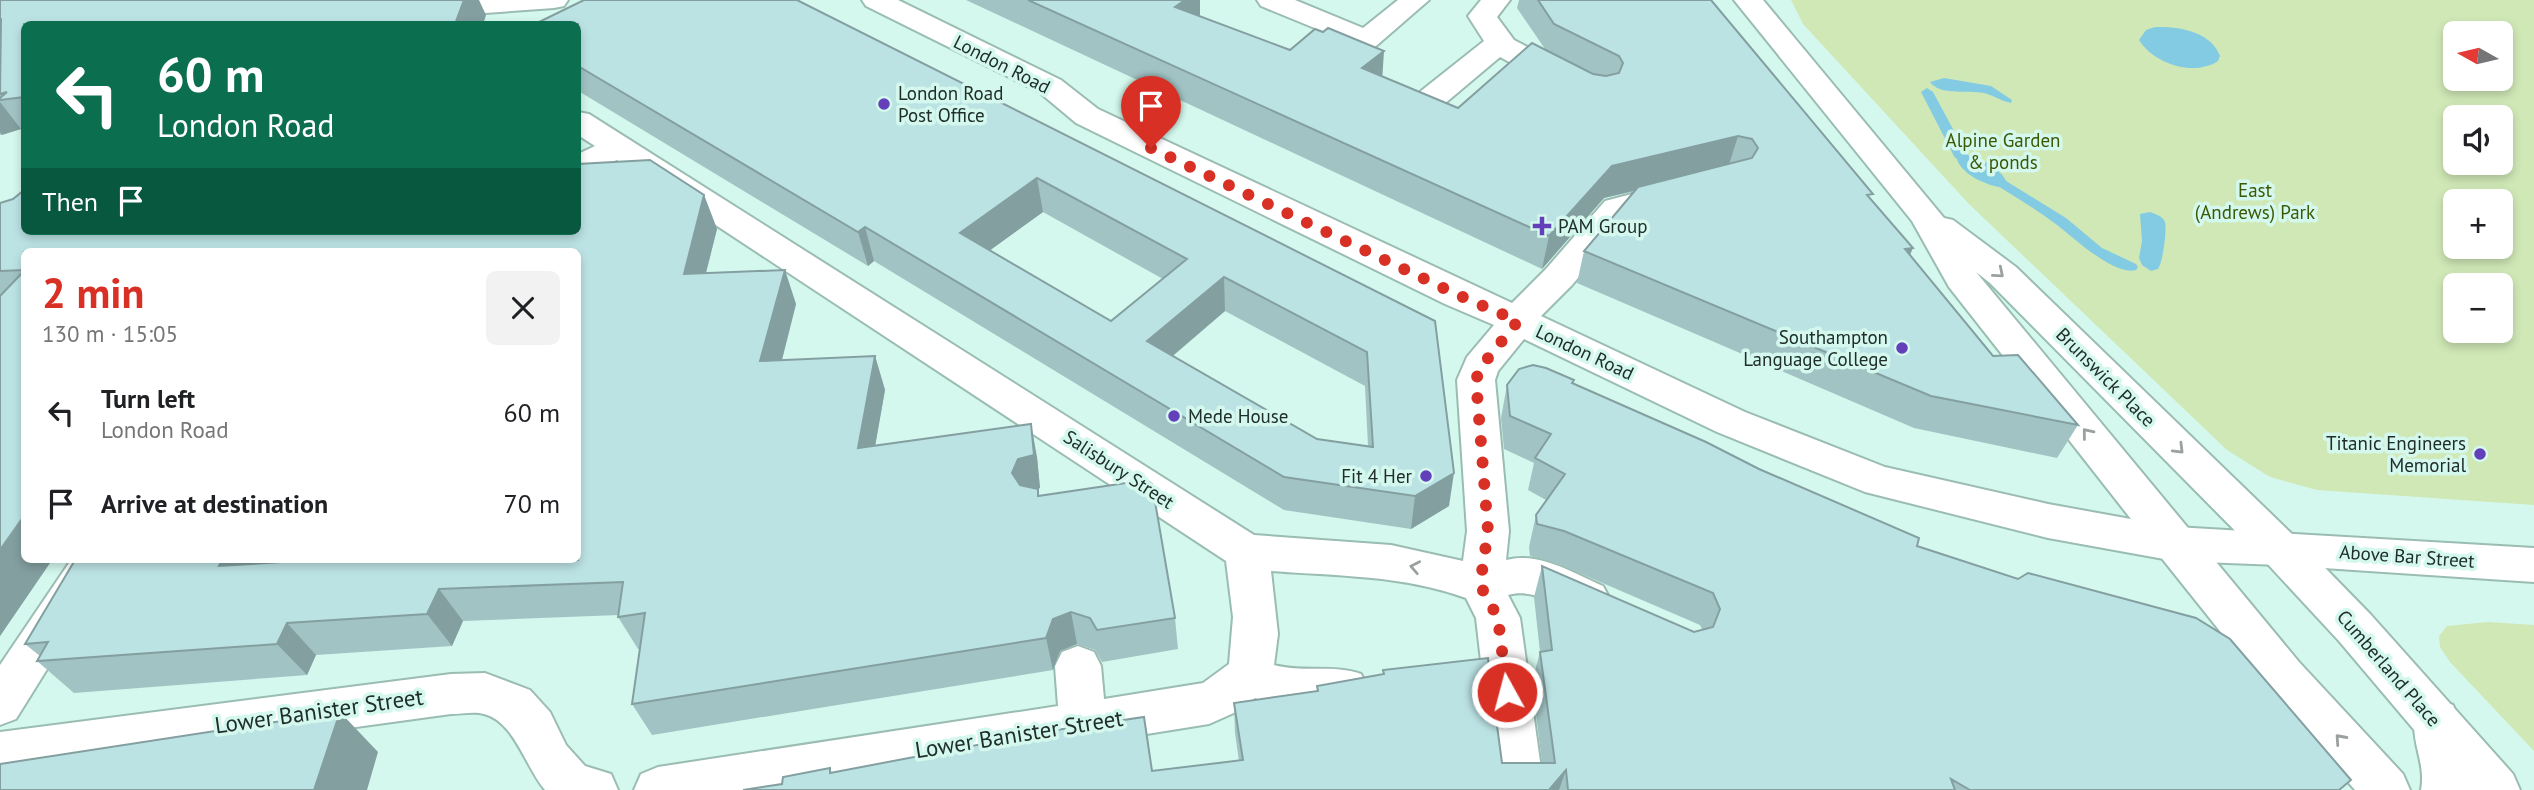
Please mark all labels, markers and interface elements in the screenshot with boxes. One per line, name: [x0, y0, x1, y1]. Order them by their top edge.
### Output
north arrow: [2443, 21, 2513, 91]
map controls: [2443, 21, 2513, 343]
street label: London Road: [950, 29, 1054, 99]
text: 60 m: [157, 42, 264, 106]
icon: left: [42, 49, 133, 140]
pin: [1121, 76, 1181, 148]
place label: London Road Post Office: [898, 81, 1003, 127]
icon: arrive: [1132, 87, 1170, 125]
marker: London Road Post Office: [876, 96, 892, 112]
text: London Road: [157, 104, 334, 146]
button: sound: [2443, 105, 2513, 175]
park label: Alpine Garden & ponds: [1946, 128, 2060, 174]
park label: East (Andrews) Park: [2195, 178, 2315, 224]
icon: arrive: [112, 182, 150, 220]
text: Then: [42, 185, 98, 218]
button: +: [2443, 189, 2513, 259]
place label: PAM Group: [1558, 214, 1647, 238]
marker: PAM Group: [1532, 216, 1552, 236]
text: 2 min: [42, 265, 144, 320]
one-way arrow: [1991, 265, 2004, 277]
button: close: [486, 271, 560, 345]
button: −: [2443, 273, 2513, 343]
text: 130 m · 15:05: [42, 319, 178, 348]
street label: London Road: [1532, 319, 1638, 385]
street label: Brunswick Place: [2051, 322, 2161, 432]
place label: Southampton Language College: [1743, 325, 1888, 371]
marker: Southampton Language College: [1894, 340, 1910, 356]
text: Turn left: [101, 382, 195, 415]
icon: left: [42, 394, 80, 432]
text: 60 m: [504, 396, 560, 429]
place label: Mede House: [1188, 404, 1288, 428]
marker: Mede House: [1166, 408, 1182, 424]
text: London Road: [101, 415, 229, 444]
street label: Salisbury Street: [1059, 424, 1179, 514]
one-way arrow: [2083, 428, 2096, 440]
place label: Titanic Engineers Memorial: [2326, 431, 2466, 477]
one-way arrow: [2171, 441, 2184, 454]
marker: Titanic Engineers Memorial: [2472, 446, 2488, 462]
place label: Fit 4 Her: [1341, 464, 1413, 488]
marker: Fit 4 Her: [1418, 468, 1434, 484]
icon: arrive: [42, 485, 80, 523]
text: Arrive at destination: [101, 487, 328, 520]
text: 70 m: [504, 487, 560, 520]
street label: Above Bar Street: [2339, 539, 2476, 573]
one-way arrow: [1409, 560, 1421, 575]
street label: Cumberland Place: [2332, 605, 2446, 731]
position arrow: [1470, 655, 1544, 729]
street label: Lower Banister Street: [213, 681, 425, 739]
street label: Lower Banister Street: [913, 703, 1125, 764]
one-way arrow: [2336, 734, 2348, 747]

